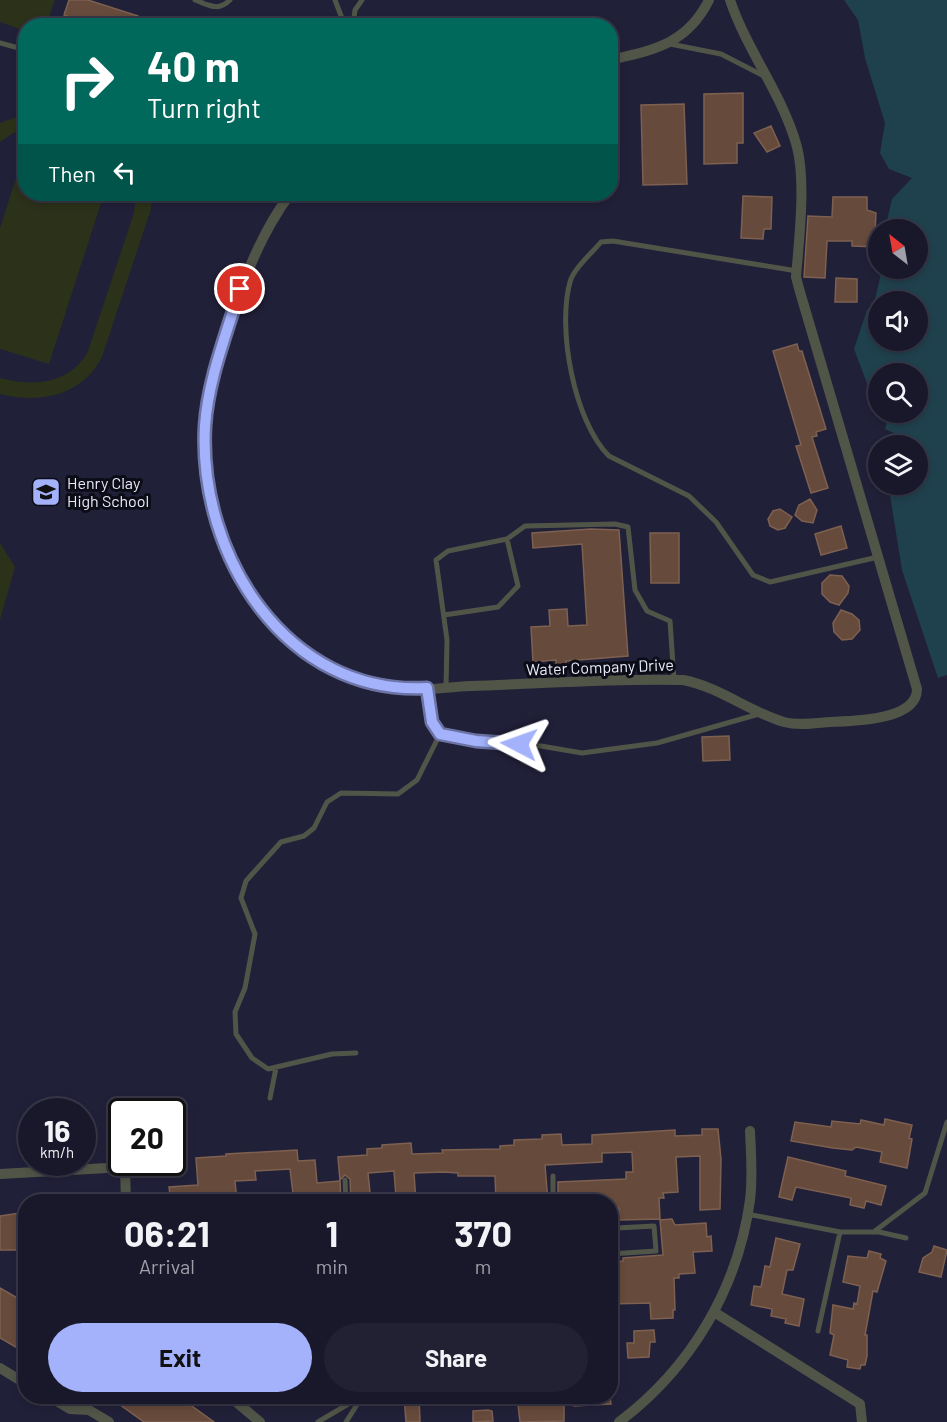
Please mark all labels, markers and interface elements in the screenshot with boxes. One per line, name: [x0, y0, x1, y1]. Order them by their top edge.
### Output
text: 40 m: [147, 40, 240, 90]
icon: right: [48, 42, 126, 120]
text: Turn right: [147, 91, 261, 123]
icon: left: [108, 156, 141, 189]
text: Then: [48, 160, 96, 186]
north arrow: [868, 219, 928, 279]
map controls: [868, 219, 928, 495]
pin: [214, 263, 265, 314]
icon: arrive: [223, 272, 256, 305]
button: sound: [868, 291, 928, 351]
button: search: [868, 363, 928, 423]
button: layers: [868, 435, 928, 495]
place label: Henry Clay High School: [67, 473, 149, 510]
school or university icon: Henry Clay High School: [30, 476, 62, 508]
street label: Water Company Drive: [526, 654, 674, 679]
position arrow: [487, 712, 551, 776]
speed limit sign: 20: [108, 1098, 186, 1176]
text: 16: [44, 1112, 70, 1148]
text: km/h: [40, 1143, 74, 1161]
text: 06:21: [124, 1211, 210, 1254]
text: 1: [326, 1211, 338, 1254]
text: 370: [454, 1211, 512, 1254]
text: Arrival: [139, 1254, 195, 1278]
text: min: [316, 1254, 348, 1278]
text: m: [475, 1254, 491, 1278]
button: Exit: [48, 1323, 312, 1392]
button: Share: [324, 1323, 588, 1392]

